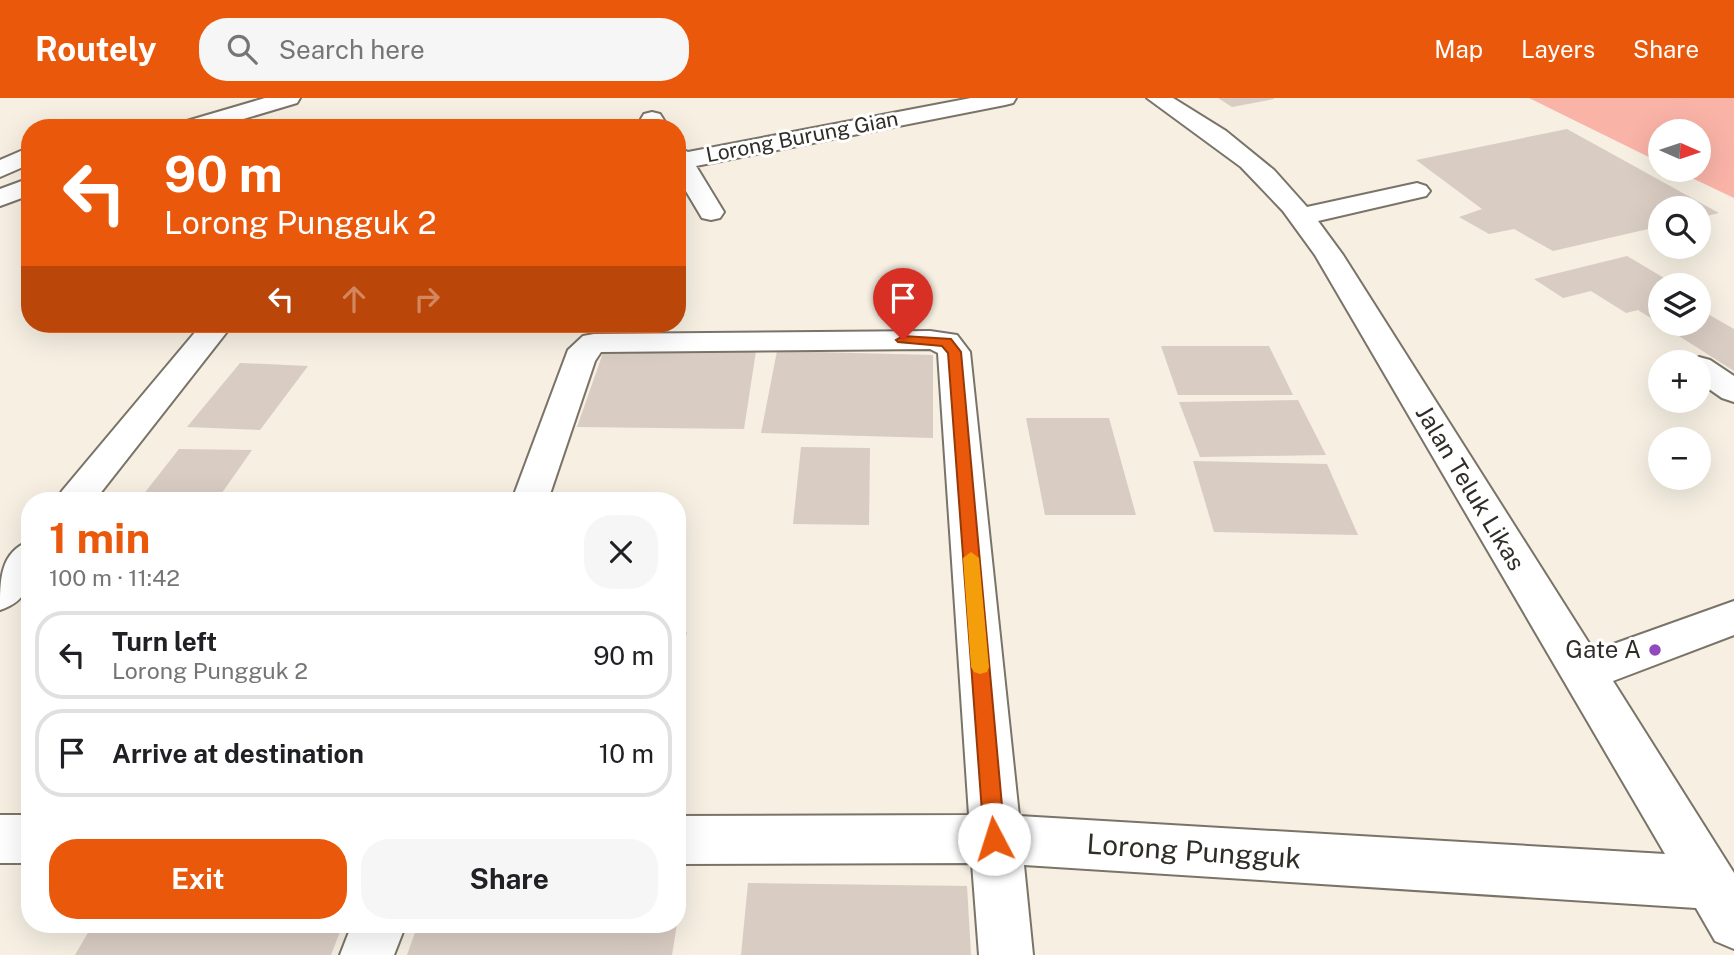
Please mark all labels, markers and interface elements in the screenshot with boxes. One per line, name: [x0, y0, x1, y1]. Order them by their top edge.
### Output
search box: [199, 18, 689, 81]
text: Routely: [35, 30, 157, 68]
icon: search: [223, 30, 261, 68]
text: Search here: [279, 34, 425, 65]
text: Map: [1434, 35, 1483, 63]
text: Layers: [1521, 35, 1595, 63]
text: Share: [1633, 35, 1699, 63]
street label: Lorong Burung Gian: [704, 106, 900, 167]
north arrow: [1648, 119, 1712, 182]
map controls: [1648, 119, 1711, 490]
text: 90 m: [164, 145, 283, 203]
icon: left: [49, 147, 140, 238]
button: search: [1648, 196, 1711, 259]
text: Lorong Pungguk 2: [164, 204, 437, 241]
pin: [873, 268, 933, 340]
button: layers: [1648, 273, 1711, 336]
icon: arrive: [884, 279, 922, 317]
icon: left: [262, 280, 300, 318]
icon: ahead: [335, 280, 373, 318]
icon: right: [408, 280, 446, 318]
button: +: [1648, 350, 1711, 413]
street label: Jalan Teluk Likas: [1411, 400, 1531, 575]
button: −: [1648, 427, 1711, 490]
text: 1 min: [49, 513, 150, 562]
button: close: [584, 515, 658, 589]
text: 100 m · 11:42: [49, 564, 180, 591]
text: Turn left: [112, 626, 217, 657]
place label: Gate A: [1565, 635, 1641, 663]
icon: left: [53, 636, 91, 674]
text: 90 m: [593, 640, 654, 671]
marker: Gate A: [1647, 642, 1663, 658]
text: Lorong Pungguk 2: [112, 657, 308, 684]
icon: arrive: [53, 734, 91, 772]
text: Arrive at destination: [112, 738, 364, 769]
text: 10 m: [599, 738, 654, 769]
position arrow: [957, 802, 1031, 876]
street label: Lorong Pungguk: [1086, 827, 1302, 874]
button: Exit: [49, 839, 347, 919]
button: Share: [361, 839, 658, 919]

